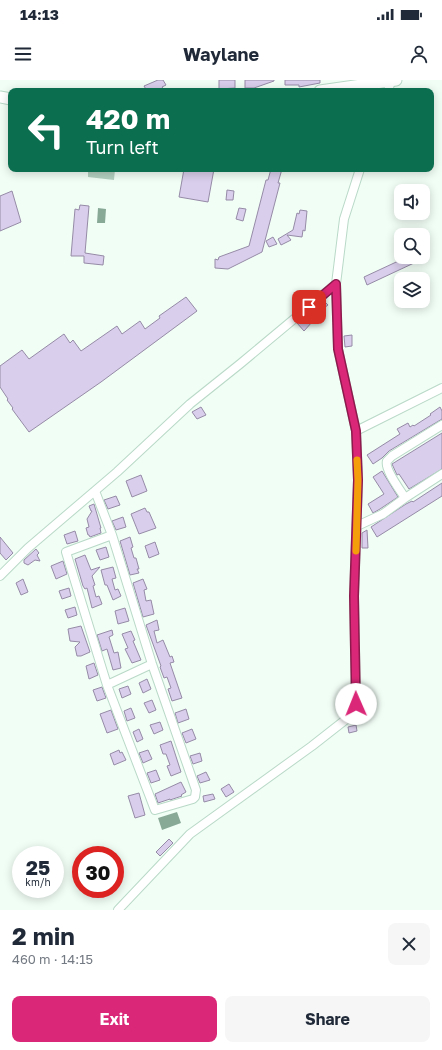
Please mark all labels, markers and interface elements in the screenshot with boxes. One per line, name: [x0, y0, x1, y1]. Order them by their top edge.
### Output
text: 14:13: [20, 5, 59, 23]
icon: menu: [12, 43, 34, 65]
text: Waylane: [183, 43, 259, 65]
icon: person: [408, 43, 430, 65]
text: 420 m: [86, 102, 170, 135]
icon: left: [20, 104, 72, 156]
text: Turn left: [86, 136, 159, 158]
map controls: [394, 184, 430, 308]
button: sound: [394, 184, 430, 220]
button: search: [394, 228, 430, 264]
button: layers: [394, 272, 430, 308]
pin: [292, 290, 326, 324]
icon: arrive: [298, 296, 320, 318]
position arrow: [335, 683, 377, 725]
speed limit sign: 30: [72, 846, 124, 898]
text: 25: [26, 855, 50, 879]
text: km/h: [25, 876, 51, 888]
text: 2 min: [12, 921, 75, 950]
button: close: [388, 923, 430, 965]
text: 460 m · 14:15: [12, 951, 93, 967]
button: Exit: [12, 996, 217, 1042]
button: Share: [225, 996, 430, 1042]

